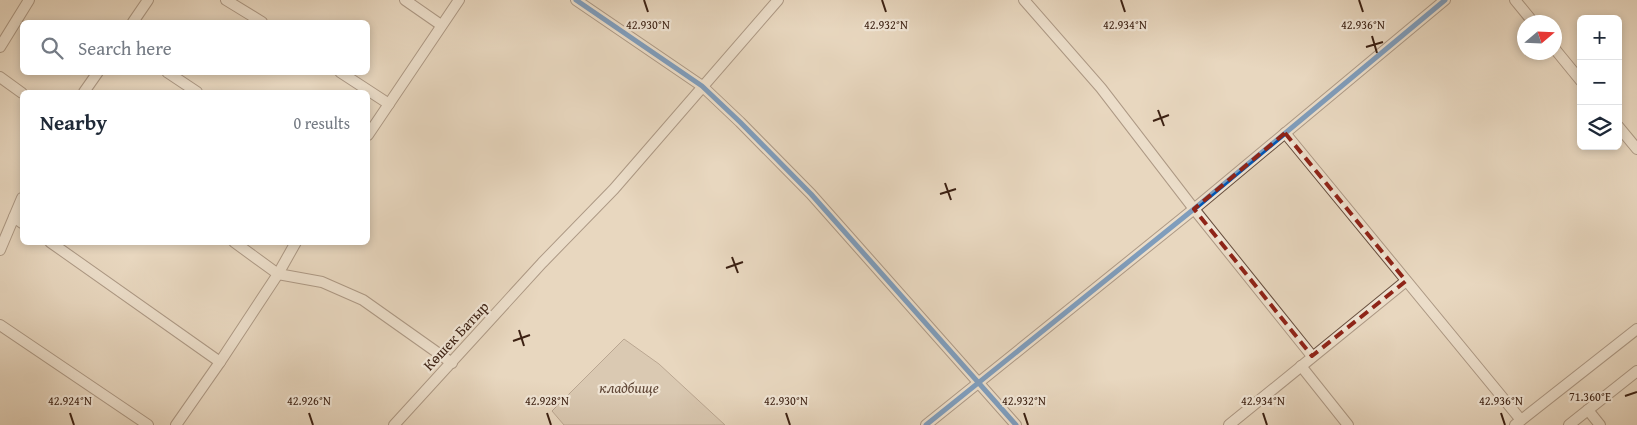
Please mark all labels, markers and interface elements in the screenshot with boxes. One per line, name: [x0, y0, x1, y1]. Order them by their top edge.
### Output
north arrow: [1517, 15, 1562, 60]
map controls: [1577, 15, 1622, 150]
button: +: [1577, 15, 1622, 60]
text: 42.930°N: [626, 16, 670, 33]
text: 42.932°N: [864, 16, 908, 33]
text: 42.934°N: [1103, 16, 1147, 33]
text: 42.936°N: [1341, 16, 1385, 33]
search box: [20, 20, 370, 75]
icon: search: [38, 34, 66, 62]
text: Search here: [78, 34, 172, 62]
button: −: [1577, 60, 1622, 105]
button: layers: [1577, 105, 1622, 150]
text: Nearby: [40, 107, 107, 138]
text: 0 results: [293, 111, 350, 135]
street label: Көшек Батыр: [418, 296, 493, 375]
park label: кладбище: [599, 377, 659, 398]
text: 71.360°E: [1569, 388, 1611, 405]
text: 42.924°N: [48, 392, 92, 409]
text: 42.926°N: [287, 392, 331, 409]
text: 42.928°N: [525, 392, 569, 409]
text: 42.930°N: [764, 392, 808, 409]
text: 42.932°N: [1002, 392, 1046, 409]
text: 42.934°N: [1241, 392, 1285, 409]
text: 42.936°N: [1479, 392, 1523, 409]

